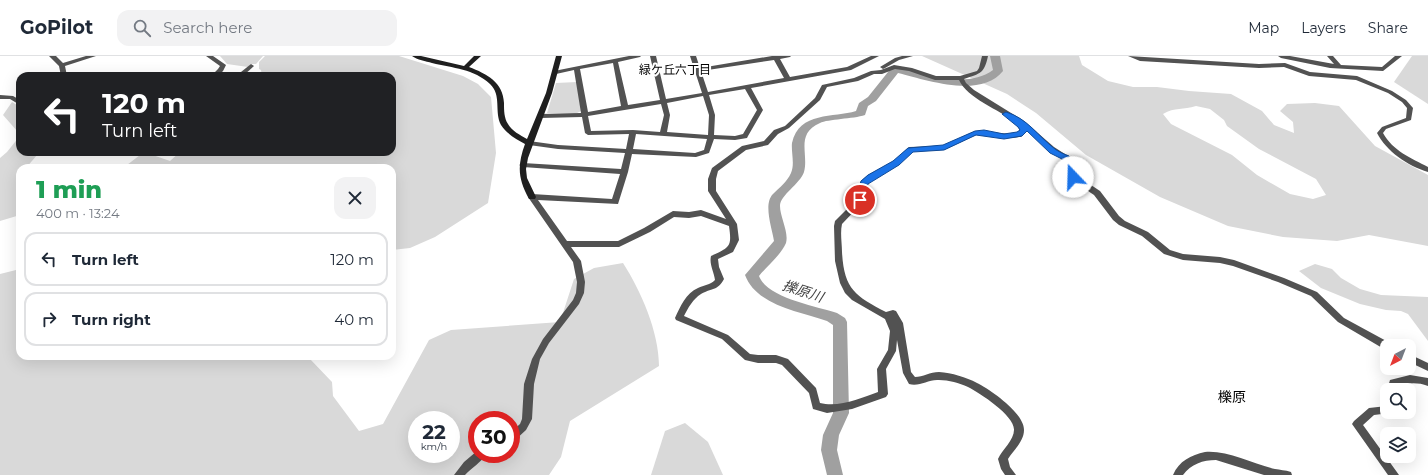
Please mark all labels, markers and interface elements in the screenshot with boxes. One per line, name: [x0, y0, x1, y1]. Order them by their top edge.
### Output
search box: [117, 10, 397, 46]
text: GoPilot: [20, 16, 93, 39]
icon: search: [131, 17, 153, 39]
text: Search here: [163, 18, 252, 37]
text: Map: [1248, 19, 1279, 37]
text: Layers: [1301, 19, 1346, 37]
text: Share: [1368, 19, 1408, 37]
district label: 緑ケ丘六丁目: [639, 62, 711, 77]
text: 120 m: [102, 86, 186, 120]
icon: left: [36, 88, 88, 140]
text: Turn left: [102, 120, 177, 142]
position arrow: [1052, 156, 1094, 198]
text: 1 min: [36, 175, 102, 204]
button: close: [334, 177, 376, 219]
pin: [843, 183, 877, 217]
icon: arrive: [849, 189, 871, 211]
text: 400 m · 13:24: [36, 205, 120, 221]
icon: left: [38, 248, 60, 270]
text: Turn left: [72, 250, 139, 269]
text: 120 m: [330, 250, 374, 269]
water label: 擽原川: [780, 276, 828, 307]
icon: right: [38, 308, 60, 330]
text: Turn right: [72, 310, 151, 329]
text: 40 m: [334, 310, 374, 329]
north arrow: [1380, 339, 1416, 375]
map controls: [1380, 339, 1416, 463]
button: search: [1380, 383, 1416, 419]
district label: 櫟原: [1218, 388, 1246, 406]
speed limit sign: 30: [468, 411, 520, 463]
text: 22: [422, 420, 446, 444]
button: layers: [1380, 427, 1416, 463]
text: km/h: [421, 440, 447, 453]

